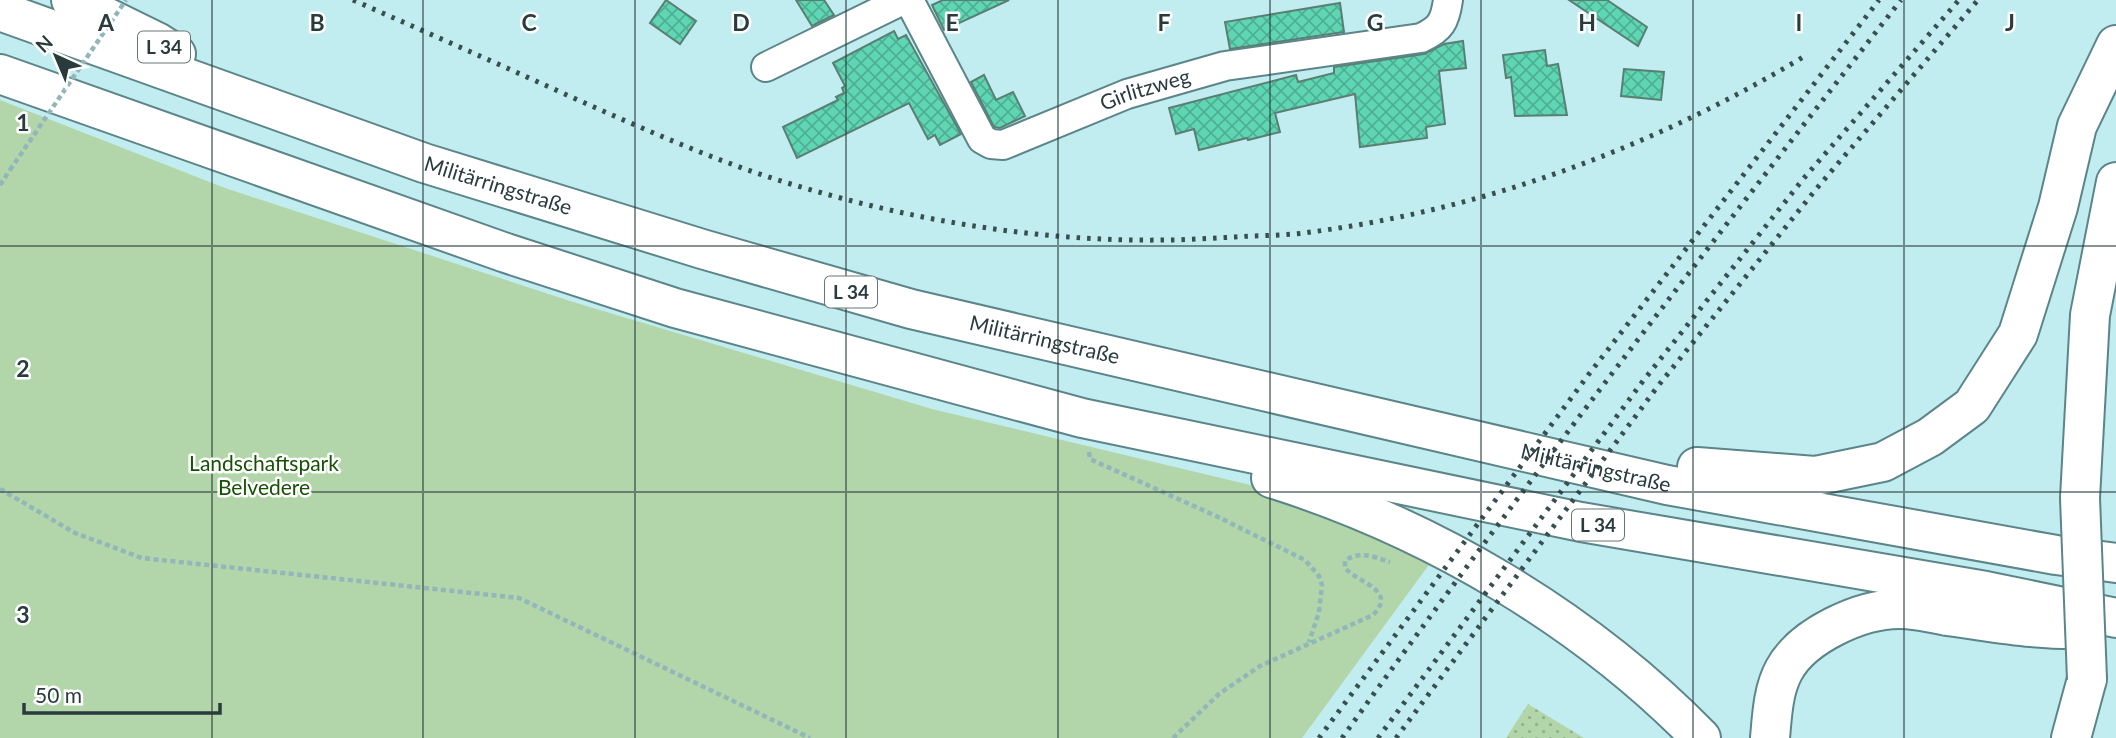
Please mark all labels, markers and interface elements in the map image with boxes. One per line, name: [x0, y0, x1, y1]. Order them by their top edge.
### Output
text: A: [97, 8, 115, 36]
text: B: [309, 8, 325, 36]
text: C: [521, 8, 537, 36]
text: D: [732, 8, 750, 36]
text: E: [945, 8, 959, 36]
text: F: [1157, 8, 1171, 36]
text: G: [1367, 8, 1383, 36]
text: H: [1578, 8, 1596, 36]
text: I: [1796, 8, 1802, 36]
text: J: [2005, 8, 2015, 36]
north arrow: [21, 21, 91, 91]
text: N: [31, 30, 57, 57]
road number: L 34: [138, 32, 190, 62]
street label: Girlitzweg: [1096, 63, 1193, 115]
text: 1: [16, 108, 30, 136]
street label: Militärringstraße: [422, 150, 575, 219]
road number: L 34: [825, 276, 877, 308]
street label: Militärringstraße: [967, 309, 1122, 368]
text: 2: [16, 354, 30, 382]
street label: Militärringstraße: [1519, 437, 1674, 497]
park label: Landschaftspark Belvedere: [189, 450, 339, 499]
road number: L 34: [1572, 510, 1624, 540]
text: 3: [16, 600, 30, 628]
scale bar: [24, 672, 220, 716]
text: 50 m: [35, 682, 82, 707]

